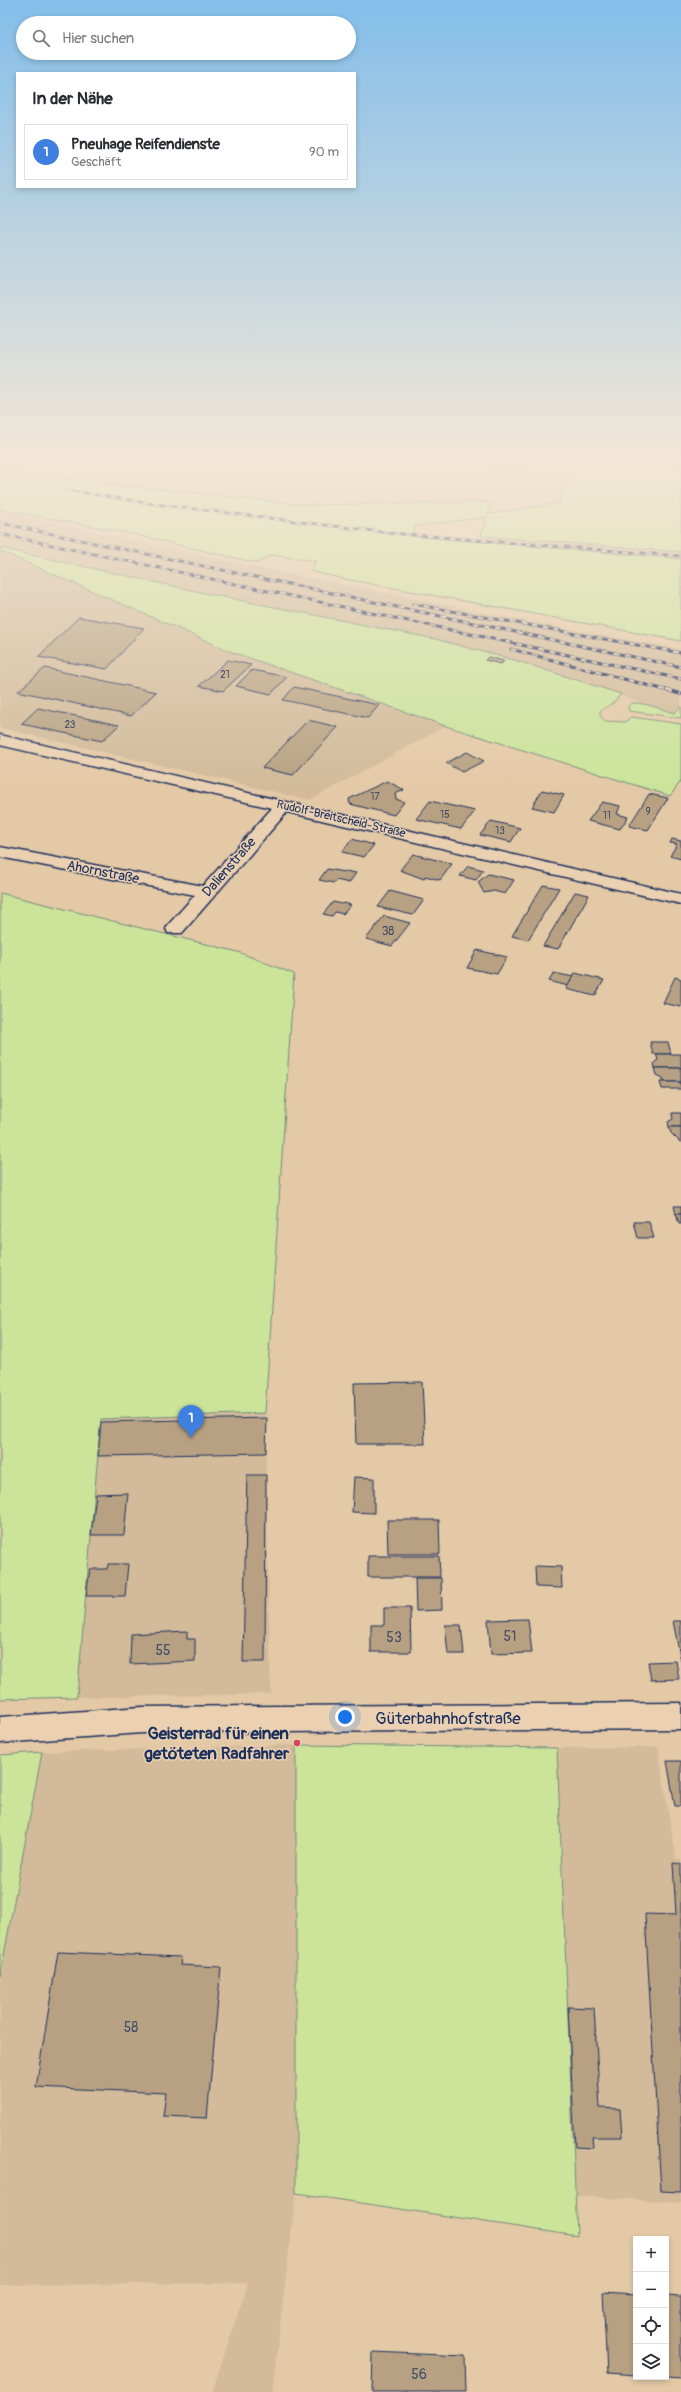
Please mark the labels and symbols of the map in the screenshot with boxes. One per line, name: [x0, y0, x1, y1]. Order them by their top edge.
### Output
house number: 21: [220, 669, 230, 681]
house number: 23: [65, 719, 76, 731]
house number: 17: [370, 791, 380, 803]
street label: Rudolf-Breitscheid-Straße: [275, 797, 407, 841]
house number: 9: [645, 806, 651, 818]
house number: 15: [440, 809, 450, 821]
house number: 11: [603, 810, 611, 822]
house number: 13: [495, 825, 505, 837]
street label: Dalienstraße: [199, 834, 260, 900]
street label: Ahornstraße: [65, 857, 141, 887]
house number: 38: [382, 924, 394, 939]
pin: 1: [178, 1405, 204, 1438]
house number: 51: [503, 1628, 517, 1645]
house number: 53: [386, 1629, 402, 1646]
house number: 55: [155, 1642, 171, 1659]
your location: [335, 1707, 355, 1727]
street label: Güterbahnhofstraße: [375, 1708, 521, 1729]
place label: Geisterrad für einen getöteten Radfahrer: [144, 1723, 290, 1764]
marker: Geisterrad für einen getöteten Radfahrer: [292, 1738, 302, 1748]
house number: 58: [124, 2019, 138, 2036]
house number: 56: [411, 2366, 427, 2383]

